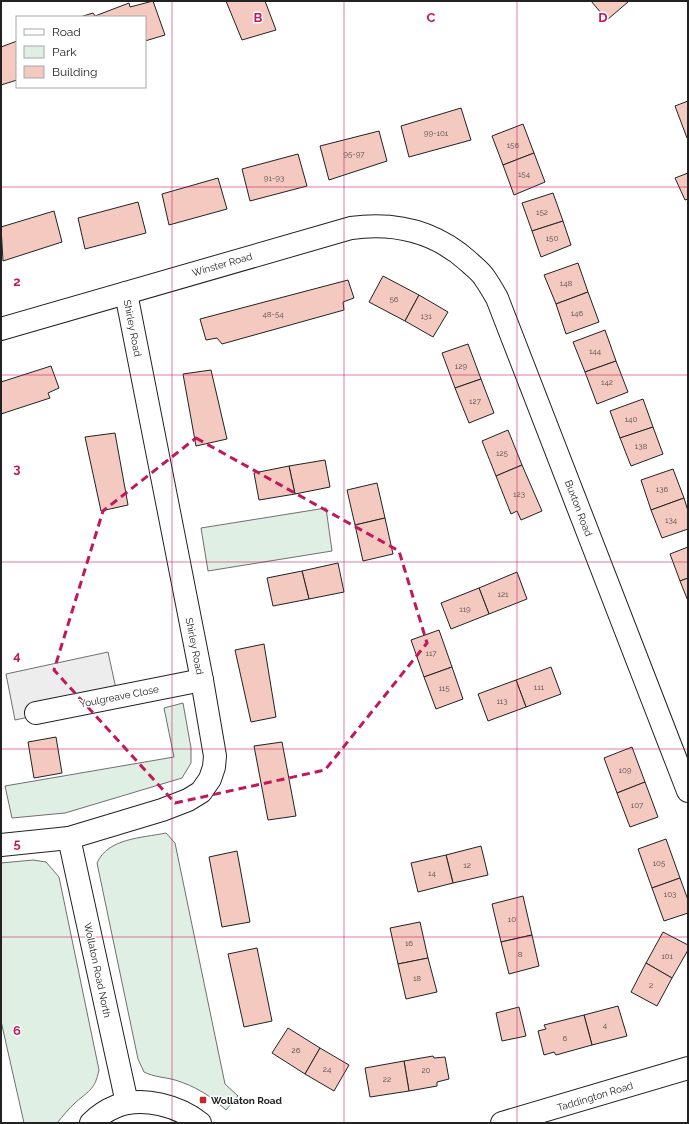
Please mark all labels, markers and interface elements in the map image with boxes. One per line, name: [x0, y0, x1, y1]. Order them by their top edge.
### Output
text: B: [254, 10, 263, 25]
text: C: [427, 10, 436, 25]
text: D: [598, 10, 608, 25]
legend: [16, 16, 146, 88]
text: Road: [52, 25, 81, 39]
text: Park: [52, 45, 77, 59]
text: Building: [52, 65, 98, 79]
house number: 99-101: [424, 128, 449, 138]
house number: 156: [507, 140, 519, 150]
house number: 95-97: [343, 149, 365, 159]
house number: 154: [518, 169, 531, 179]
house number: 91-93: [264, 173, 284, 183]
house number: 152: [536, 207, 548, 217]
house number: 150: [546, 233, 558, 243]
street label: Winster Road: [191, 251, 254, 278]
text: 2: [13, 274, 21, 289]
house number: 148: [560, 278, 573, 288]
house number: 56: [389, 294, 399, 304]
street label: Shirley Road: [122, 299, 143, 357]
house number: 146: [571, 308, 583, 318]
house number: 48-54: [262, 309, 284, 319]
house number: 131: [420, 311, 432, 321]
house number: 144: [589, 346, 602, 356]
house number: 129: [455, 361, 467, 371]
house number: 142: [601, 377, 613, 387]
house number: 127: [469, 396, 482, 406]
house number: 140: [625, 414, 637, 424]
house number: 138: [635, 441, 647, 451]
house number: 125: [496, 448, 509, 458]
text: 3: [13, 461, 21, 476]
street label: Buxton Road: [563, 479, 594, 538]
house number: 136: [656, 484, 668, 494]
house number: 123: [513, 489, 525, 499]
house number: 134: [665, 515, 678, 525]
house number: 121: [497, 589, 509, 599]
house number: 119: [459, 604, 471, 614]
street label: Shirley Road: [184, 617, 205, 675]
text: 4: [13, 648, 21, 663]
house number: 117: [425, 648, 437, 658]
house number: 111: [534, 682, 545, 692]
street label: Youlgreave Close: [78, 683, 160, 710]
house number: 115: [438, 683, 450, 693]
house number: 113: [496, 696, 508, 706]
house number: 109: [618, 765, 632, 775]
house number: 107: [631, 800, 644, 810]
text: 5: [13, 836, 21, 851]
house number: 105: [653, 858, 666, 868]
house number: 12: [463, 860, 471, 870]
house number: 14: [428, 868, 437, 878]
house number: 103: [664, 889, 676, 899]
house number: 10: [508, 914, 516, 924]
street label: Wollaton Road North: [82, 922, 113, 1019]
house number: 16: [405, 938, 413, 948]
house number: 8: [518, 949, 523, 959]
house number: 101: [661, 951, 673, 961]
house number: 18: [413, 973, 421, 983]
house number: 2: [649, 980, 653, 990]
house number: 4: [603, 1020, 608, 1030]
text: 6: [13, 1023, 21, 1038]
house number: 6: [563, 1033, 568, 1043]
house number: 26: [292, 1045, 301, 1055]
house number: 24: [323, 1064, 332, 1074]
house number: 20: [421, 1065, 431, 1075]
house number: 22: [383, 1074, 391, 1084]
street label: Taddington Road: [556, 1080, 634, 1113]
marker: Wollaton Road: [198, 1095, 208, 1105]
place label: Wollaton Road: [211, 1095, 282, 1106]

